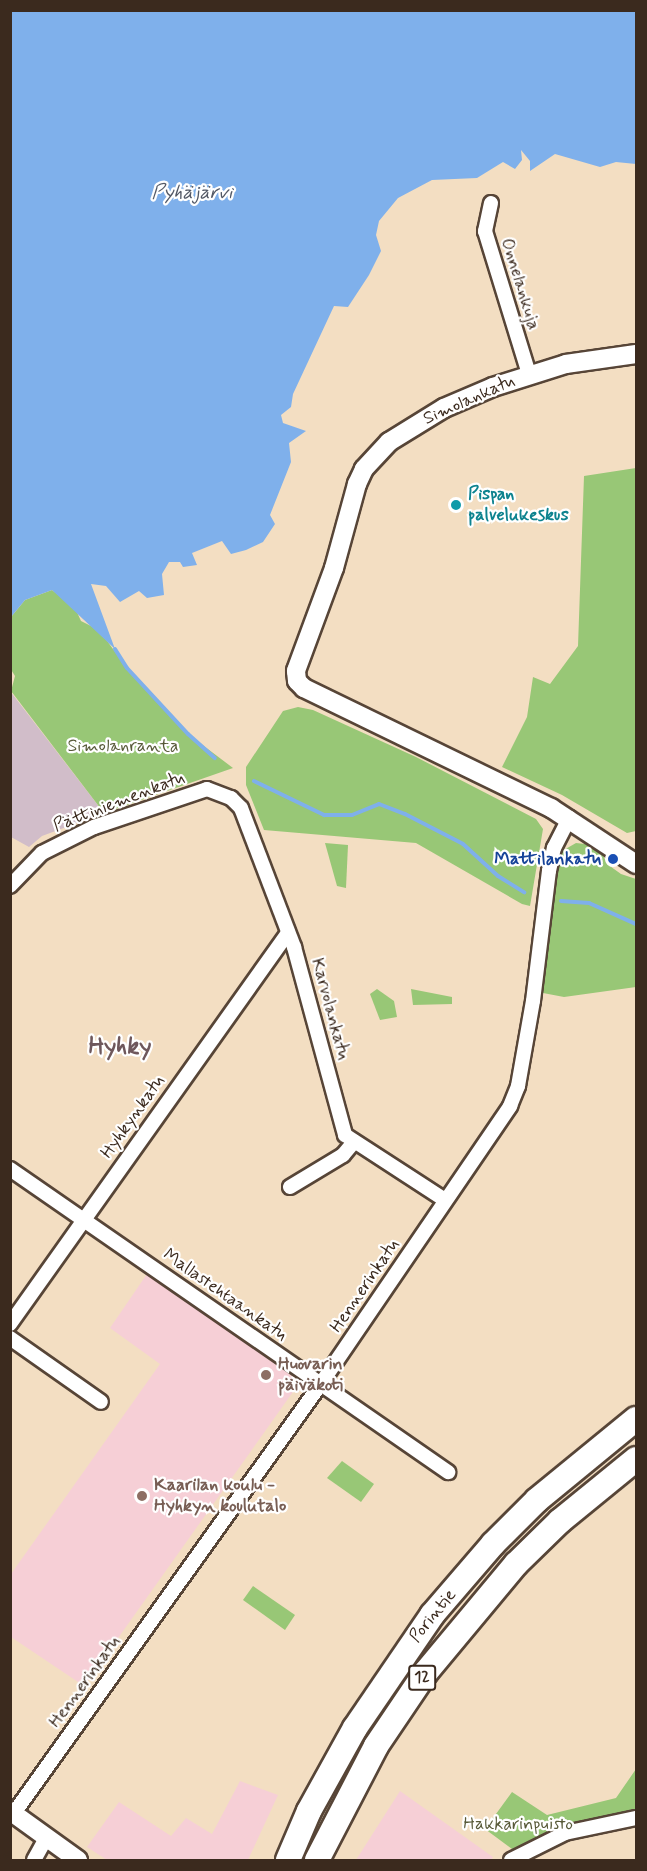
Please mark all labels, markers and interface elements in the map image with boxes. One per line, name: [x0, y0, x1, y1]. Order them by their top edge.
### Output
water label: Pyhäjärvi: [151, 180, 233, 204]
street label: Onnelankuja: [496, 236, 544, 332]
street label: Simolankatu: [420, 370, 518, 430]
place label: Pispan palvelukeskus: [468, 484, 569, 526]
marker: Pispan palvelukeskus: [449, 498, 463, 512]
park label: Simolanranta: [67, 735, 179, 757]
street label: Pättiniemenkatu: [50, 767, 188, 837]
place label: Mattilankatu: [494, 848, 601, 870]
marker: Mattilankatu: [606, 852, 620, 866]
street label: Karvolankatu: [306, 956, 354, 1062]
district label: Hyhky: [88, 1033, 152, 1061]
street label: Hyhkynkatu: [96, 1071, 170, 1163]
street label: Hennerinkatu: [326, 1235, 404, 1337]
street label: Mallastehtaankatu: [159, 1244, 291, 1346]
place label: Huovarin päiväkoti: [278, 1354, 343, 1396]
marker: Huovarin päiväkoti: [259, 1368, 273, 1382]
place label: Kaarilan koulu - Hyhkyn koulutalo: [154, 1475, 286, 1518]
marker: Kaarilan koulu - Hyhkyn koulutalo: [135, 1489, 149, 1503]
street label: Porintie: [405, 1585, 461, 1647]
street label: Hennerinkatu: [44, 1632, 126, 1732]
road number: 12: [407, 1665, 437, 1691]
park label: Hakkarinpuisto: [463, 1813, 573, 1835]

